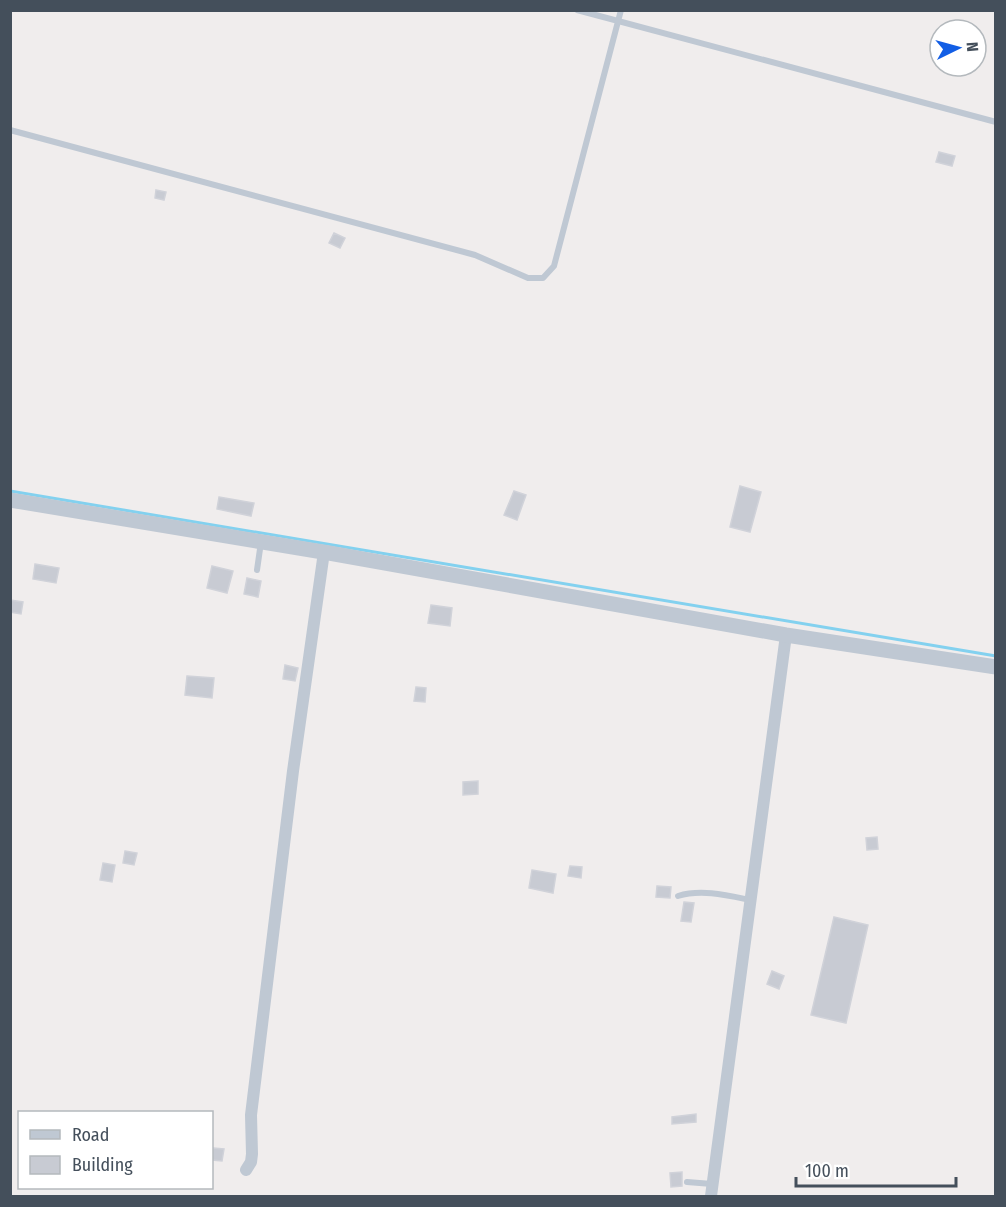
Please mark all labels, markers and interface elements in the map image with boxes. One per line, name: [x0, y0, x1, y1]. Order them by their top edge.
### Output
north arrow: [928, 18, 988, 78]
text: N: [963, 41, 982, 52]
legend: [18, 1111, 213, 1189]
text: Road: [72, 1124, 109, 1146]
scale bar: [796, 1150, 956, 1188]
text: Building: [72, 1154, 133, 1176]
text: 100 m: [805, 1160, 849, 1182]

